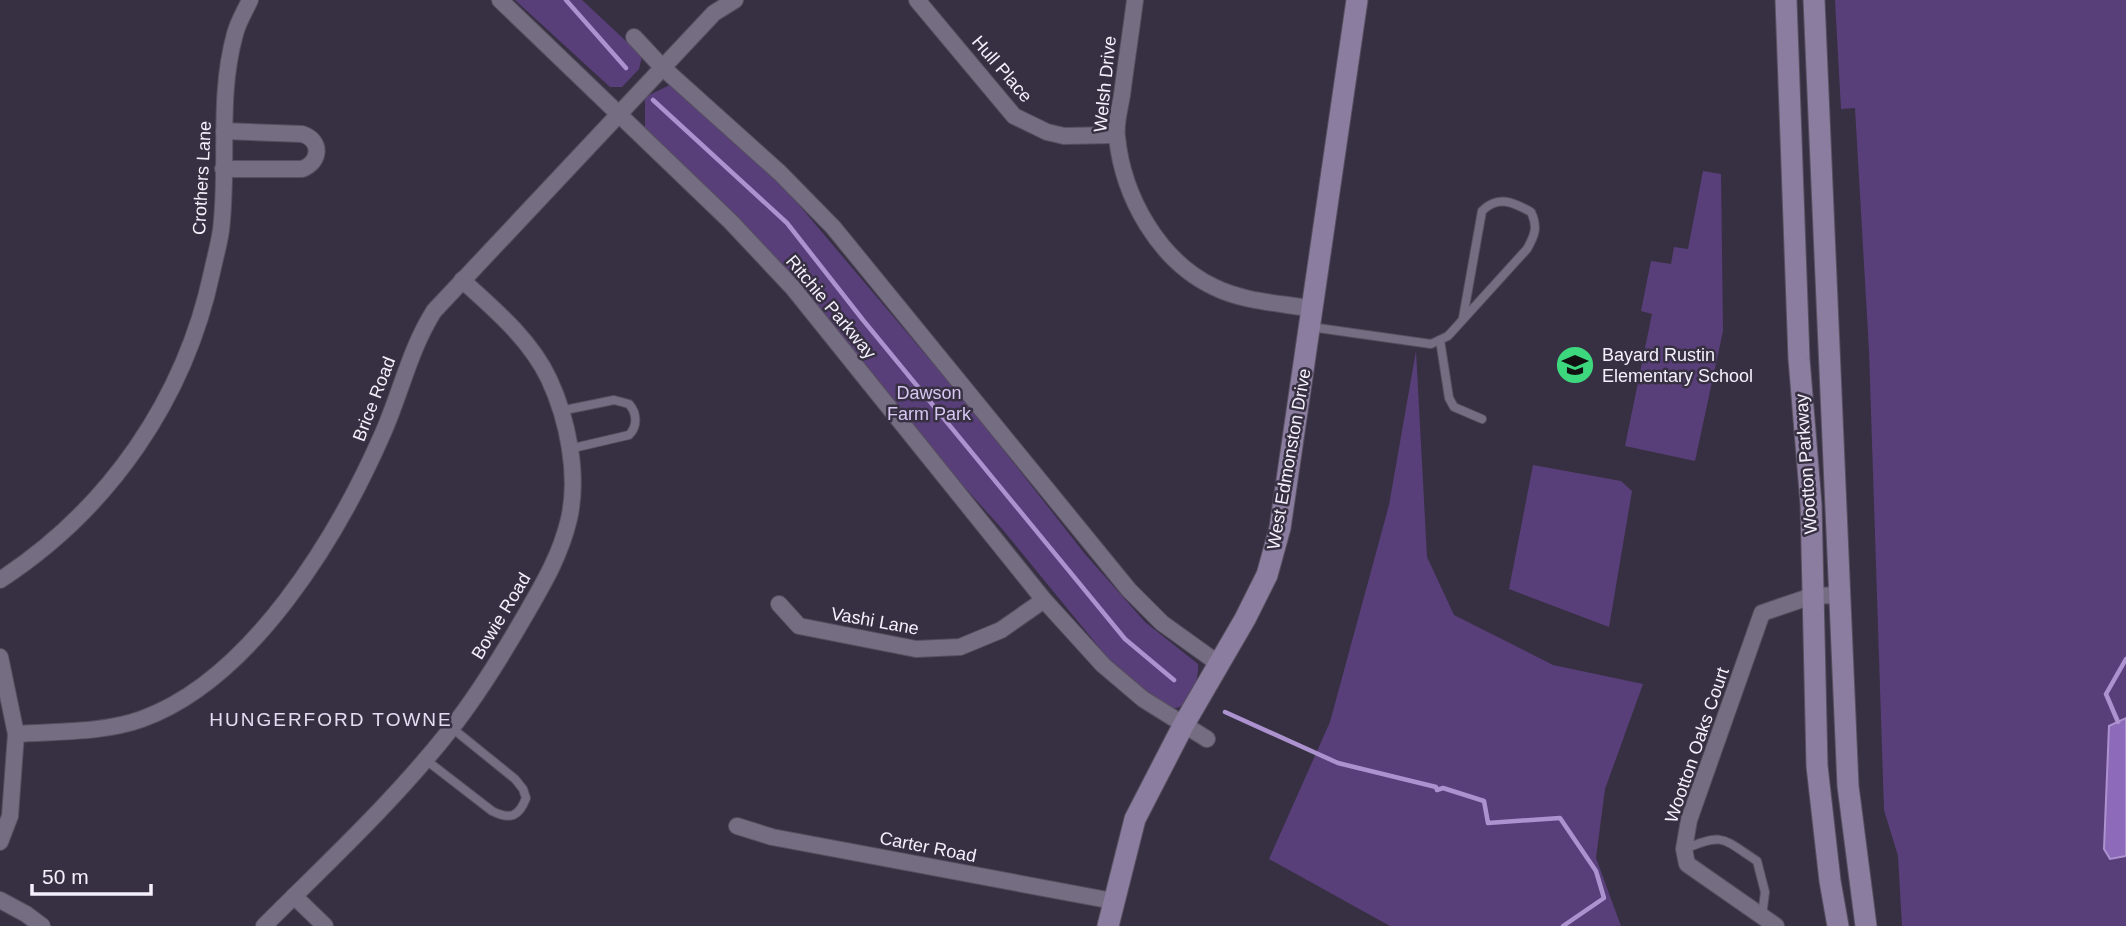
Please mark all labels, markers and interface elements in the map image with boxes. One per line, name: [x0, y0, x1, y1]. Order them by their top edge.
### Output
street label: Hull Place: [968, 32, 1036, 106]
street label: Welsh Drive: [1090, 35, 1120, 133]
street label: Crothers Lane: [189, 121, 215, 235]
street label: Ritchie Parkway: [782, 251, 880, 363]
school or university icon: Bayard Rustin Elementary School: [1554, 344, 1596, 386]
place label: Bayard Rustin Elementary School: [1602, 345, 1753, 386]
street label: Brice Road: [349, 354, 399, 444]
street label: West Edmonston Drive: [1263, 367, 1315, 551]
park label: Dawson Farm Park: [887, 383, 972, 424]
street label: Wootton Parkway: [1791, 393, 1821, 535]
street label: Bowie Road: [467, 569, 535, 663]
street label: Vashi Lane: [830, 603, 920, 639]
street label: Wootton Oaks Court: [1661, 665, 1733, 825]
district label: HUNGERFORD TOWNE: [209, 709, 453, 730]
street label: Carter Road: [878, 828, 978, 866]
scale bar: [32, 852, 150, 896]
text: 50 m: [42, 865, 89, 888]

